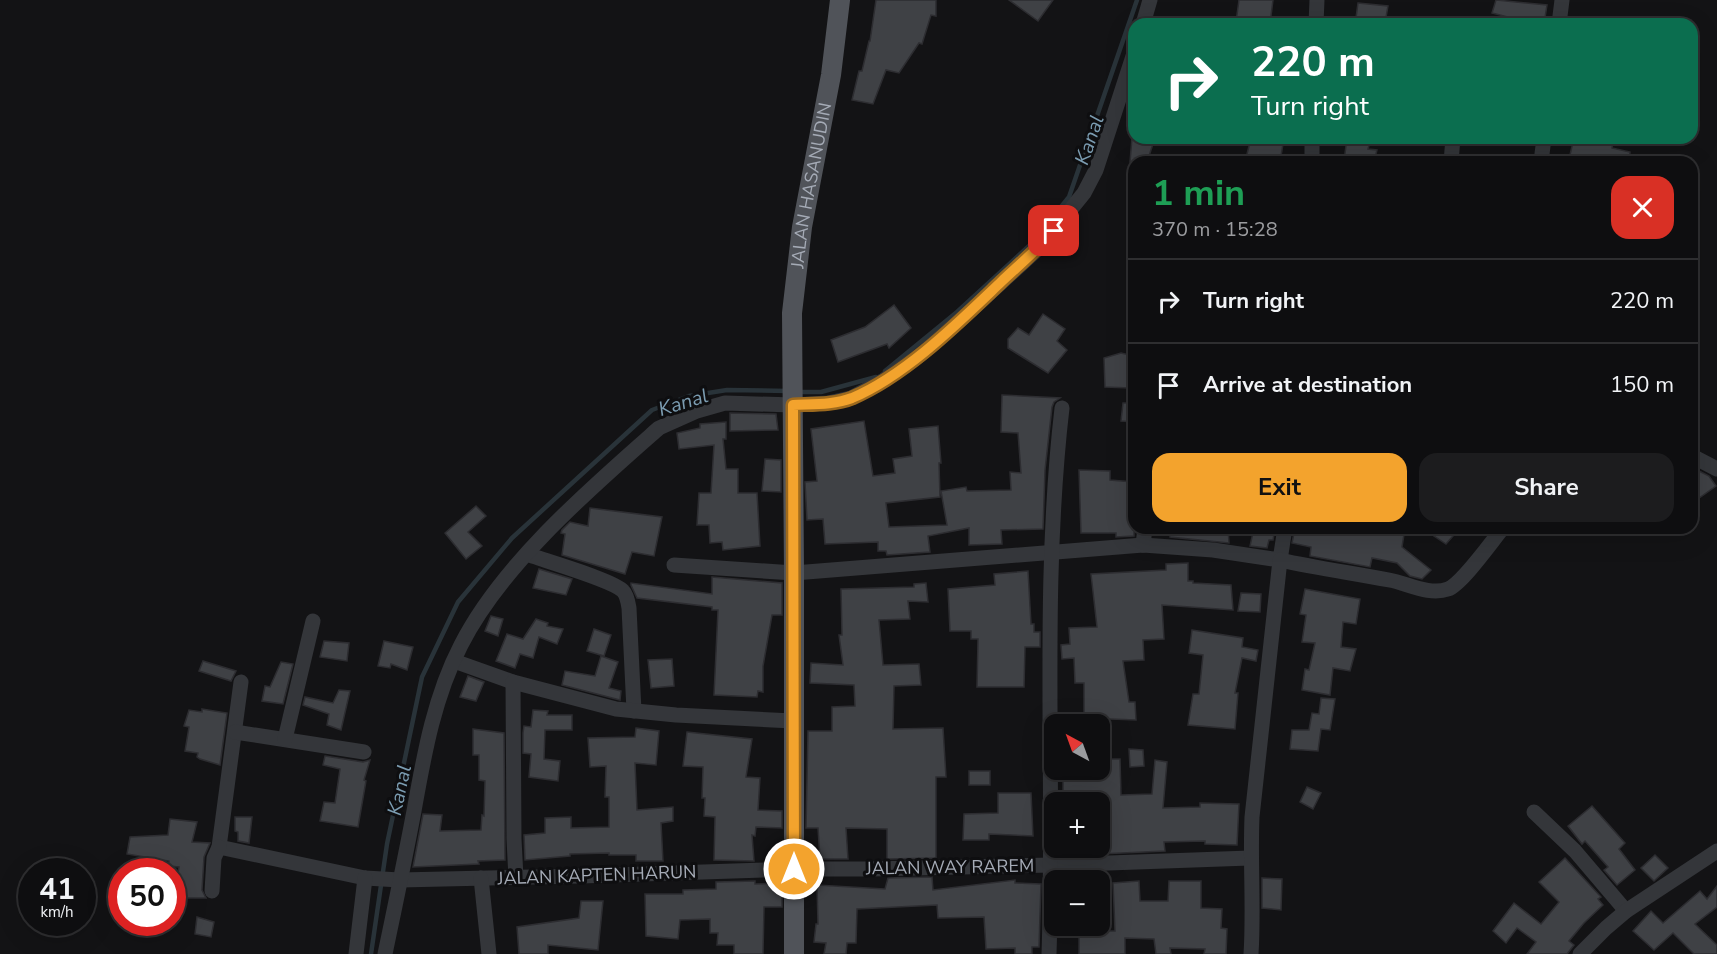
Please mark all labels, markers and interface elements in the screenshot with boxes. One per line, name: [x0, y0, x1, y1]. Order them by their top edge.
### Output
text: 220 m: [1251, 34, 1375, 91]
icon: right: [1152, 42, 1230, 120]
text: Turn right: [1251, 88, 1369, 125]
street label: JALAN HASANUDIN: [785, 101, 837, 271]
water label: Kanal: [1068, 112, 1111, 169]
text: 1 min: [1152, 169, 1245, 218]
button: close: [1611, 176, 1674, 239]
pin: [1028, 205, 1079, 256]
icon: arrive: [1037, 214, 1070, 247]
text: 370 m · 15:28: [1152, 216, 1278, 243]
icon: right: [1152, 285, 1185, 318]
text: Turn right: [1203, 286, 1304, 316]
text: 220 m: [1610, 286, 1674, 316]
icon: arrive: [1152, 369, 1185, 402]
text: Arrive at destination: [1203, 370, 1412, 400]
text: 150 m: [1610, 370, 1674, 400]
water label: Kanal: [655, 382, 712, 423]
button: Exit: [1152, 453, 1407, 522]
button: Share: [1419, 453, 1674, 522]
north arrow: [1044, 714, 1110, 780]
map controls: [1044, 714, 1110, 936]
water label: Kanal: [381, 762, 418, 818]
button: +: [1044, 792, 1110, 858]
position arrow: [762, 837, 826, 901]
street label: JALAN WAY RAREM: [865, 854, 1034, 880]
speed limit sign: 50: [108, 858, 186, 936]
street label: JALAN KAPTEN HARUN: [496, 860, 697, 890]
text: 41: [39, 869, 75, 910]
button: −: [1044, 870, 1110, 936]
text: km/h: [40, 902, 74, 922]

